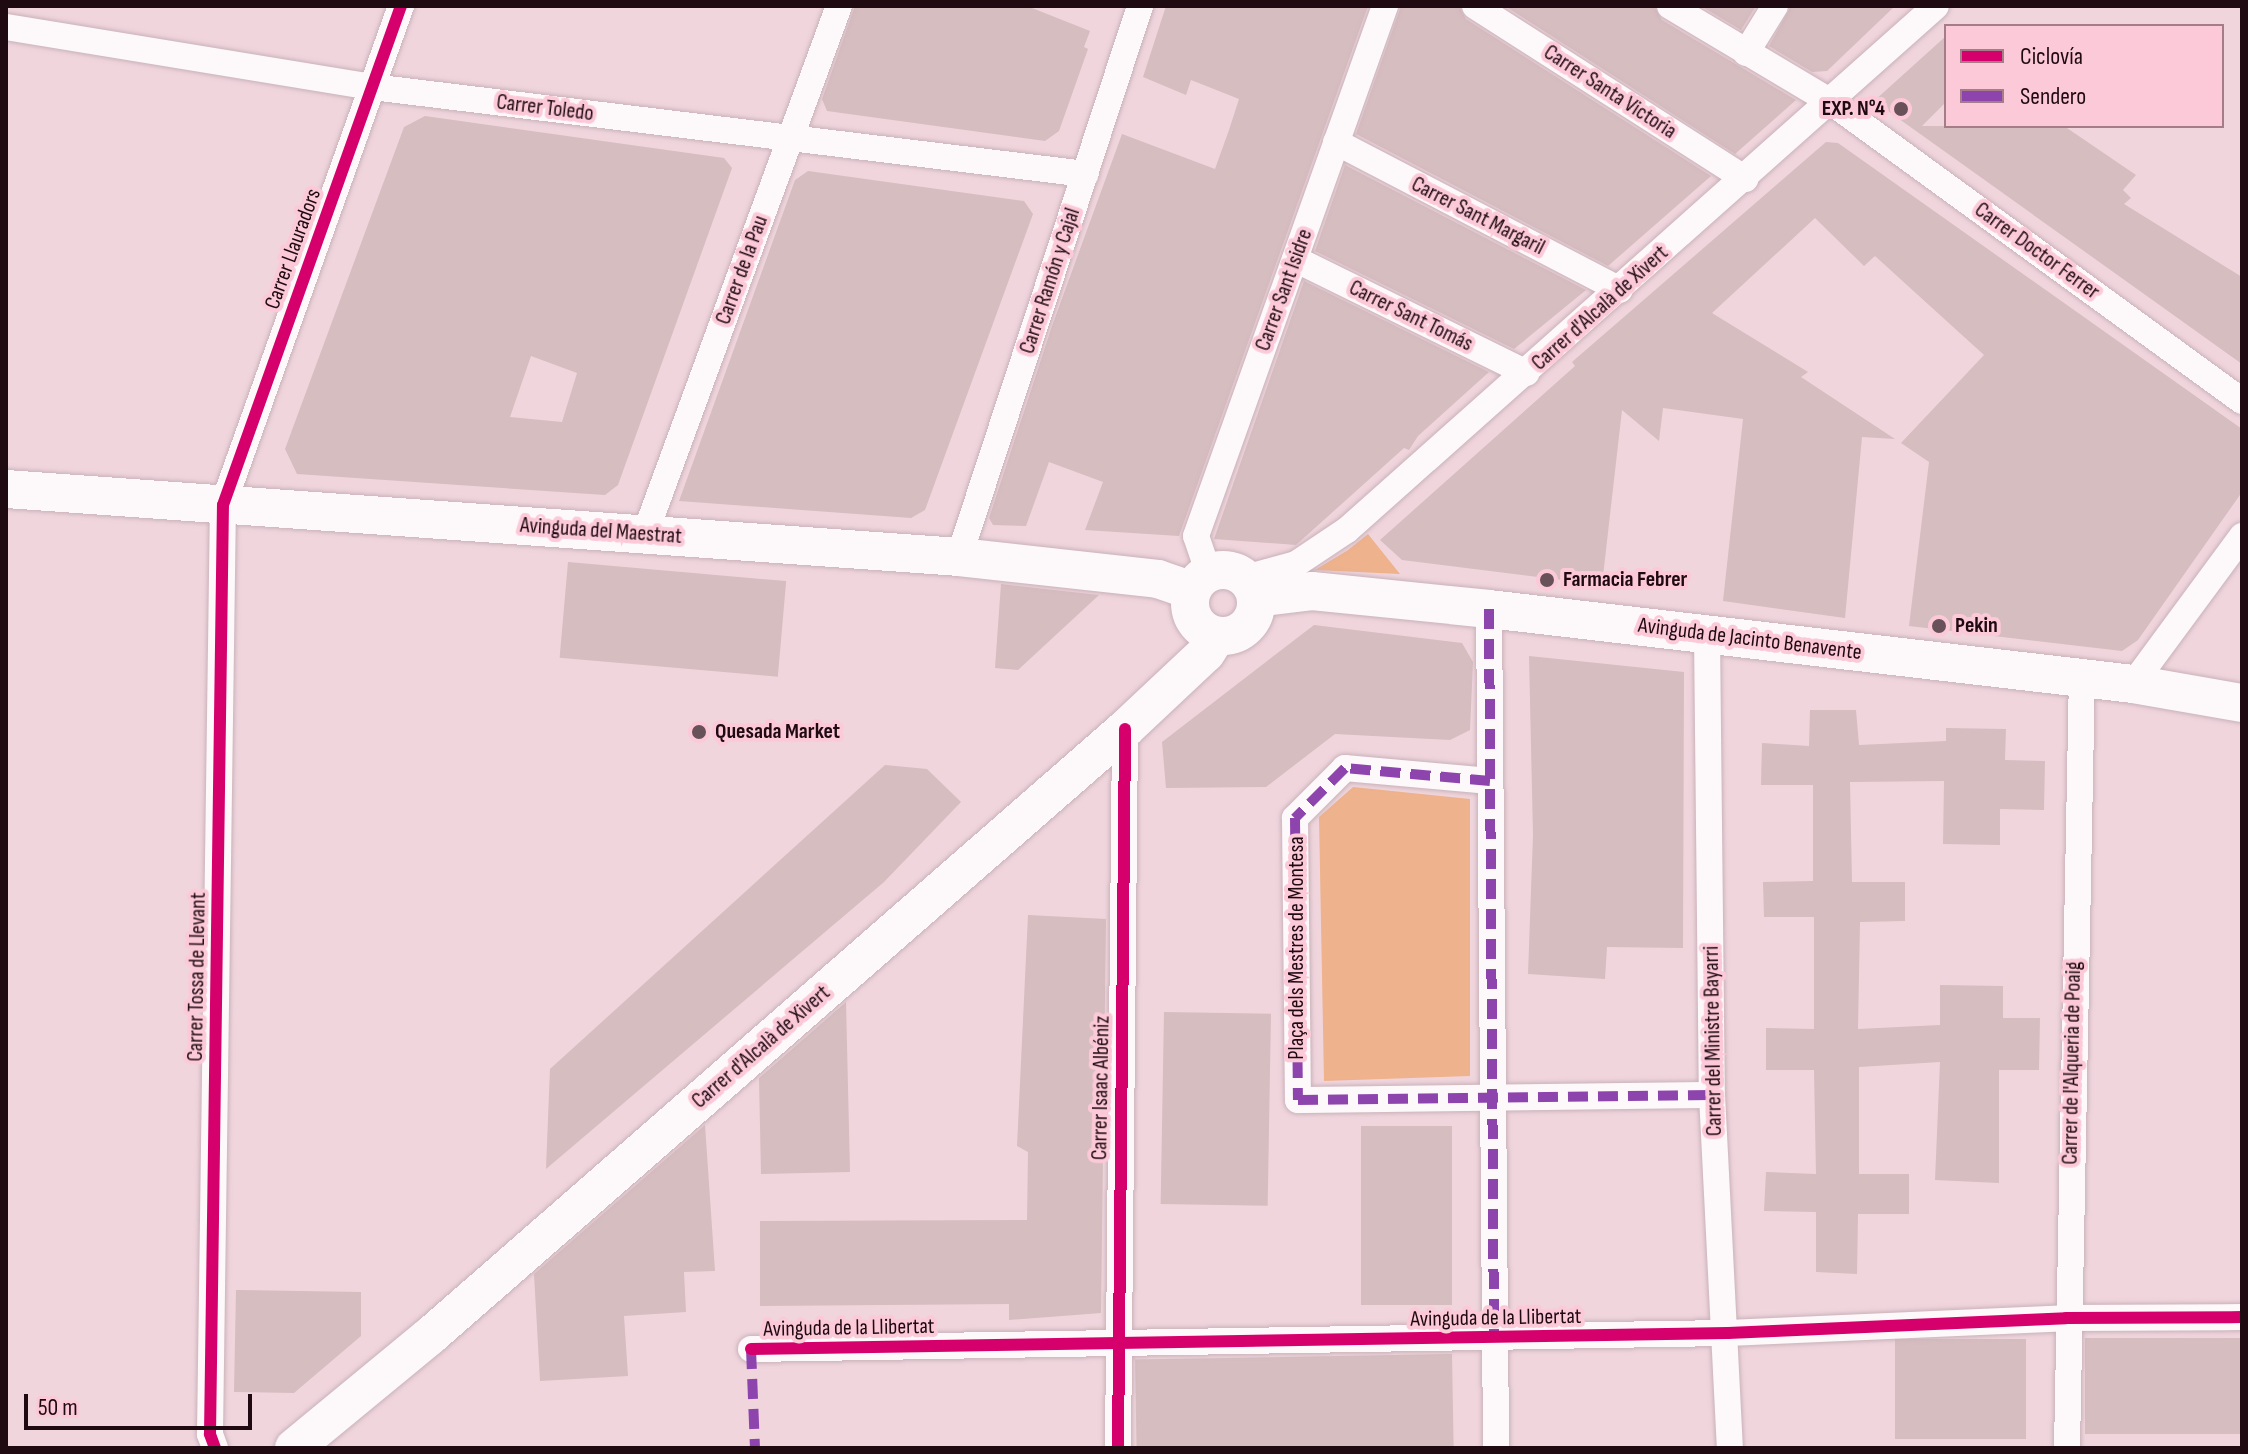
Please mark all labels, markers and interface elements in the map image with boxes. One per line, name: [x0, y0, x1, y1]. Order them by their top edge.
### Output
legend: [1944, 24, 2224, 128]
street label: Carrer Santa Victoria: [1539, 39, 1681, 145]
text: Ciclovía: [2020, 42, 2083, 71]
text: Sendero: [2020, 82, 2086, 111]
street label: Carrer Toledo: [495, 89, 595, 127]
place label: EXP. N°4: [1822, 96, 1885, 122]
marker: EXP. N°4: [1892, 100, 1910, 118]
street label: Carrer Sant Margaril: [1407, 171, 1549, 261]
street label: Carrer Llauradors: [259, 185, 327, 313]
street label: Carrer Doctor Ferrer: [1969, 197, 2105, 305]
street label: Carrer Ramón y Cajal: [1014, 205, 1086, 357]
street label: Carrer de la Pau: [710, 212, 774, 328]
street label: Carrer Sant Isidre: [1250, 225, 1318, 355]
street label: Carrer d'Alcalà de Xivert: [1526, 240, 1674, 376]
street label: Carrer Sant Tomás: [1345, 275, 1477, 357]
street label: Avinguda del Maestrat: [519, 512, 683, 550]
place label: Farmacia Febrer: [1563, 567, 1687, 593]
marker: Farmacia Febrer: [1538, 571, 1556, 589]
street label: Avinguda de Jacinto Benavente: [1637, 612, 1863, 666]
place label: Pekin: [1955, 613, 1998, 639]
marker: Pekin: [1930, 617, 1948, 635]
place label: Quesada Market: [715, 719, 840, 745]
marker: Quesada Market: [690, 723, 708, 741]
street label: Plaça dels Mestres de Montesa: [1284, 836, 1310, 1060]
street label: Carrer Tossa de Llevant: [182, 892, 212, 1062]
street label: Carrer del Ministre Bayarri: [1698, 946, 1728, 1136]
street label: Carrer de l'Alqueria de Poaig: [2057, 961, 2087, 1165]
street label: Carrer d'Alcalà de Xivert: [686, 980, 836, 1114]
street label: Carrer Isaac Albéniz: [1087, 1016, 1115, 1160]
street label: Avinguda de la Llibertat: [1410, 1303, 1582, 1333]
street label: Avinguda de la Llibertat: [763, 1313, 935, 1343]
scale bar: [28, 1378, 256, 1428]
text: 50 m: [38, 1393, 78, 1422]

